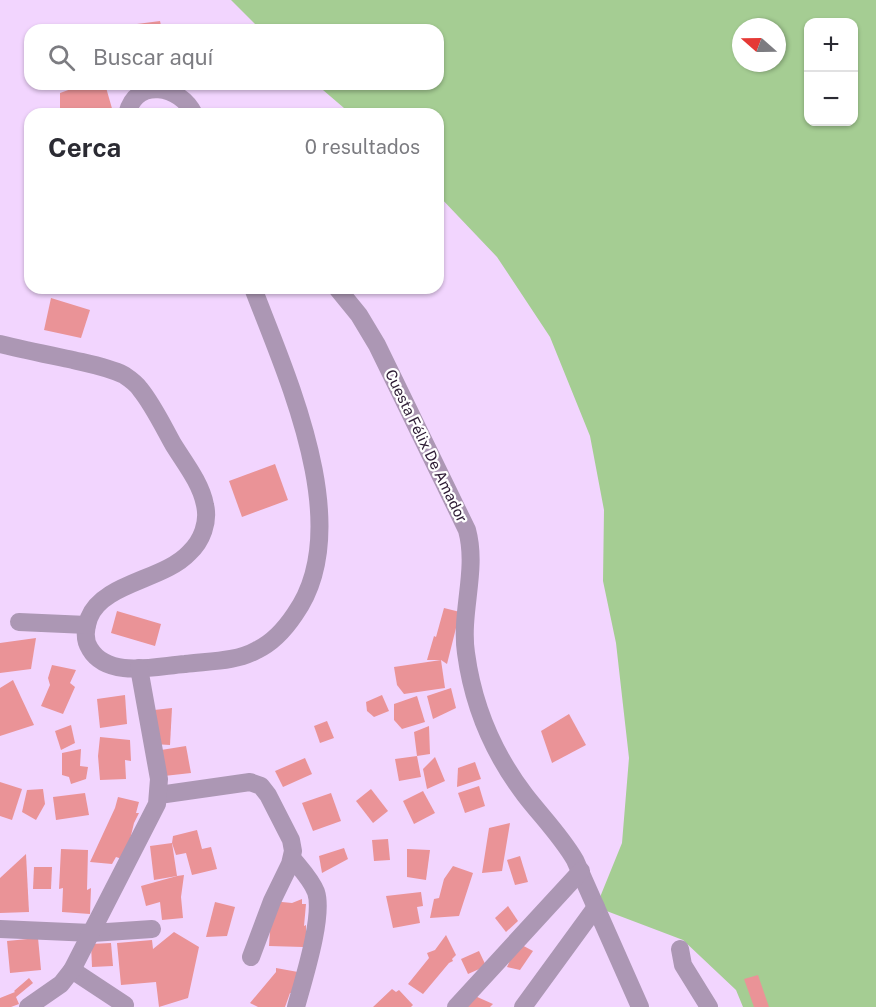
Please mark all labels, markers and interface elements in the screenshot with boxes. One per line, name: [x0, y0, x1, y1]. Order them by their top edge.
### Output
north arrow: [732, 18, 786, 72]
map controls: [804, 18, 858, 126]
button: +: [804, 18, 858, 72]
search box: [24, 24, 444, 90]
icon: search: [45, 41, 78, 74]
text: Buscar aquí: [93, 44, 213, 70]
button: −: [804, 72, 858, 126]
text: Cerca: [48, 132, 121, 163]
text: 0 resultados: [305, 135, 420, 159]
street label: Cuesta Félix De Amador: [382, 367, 471, 525]

